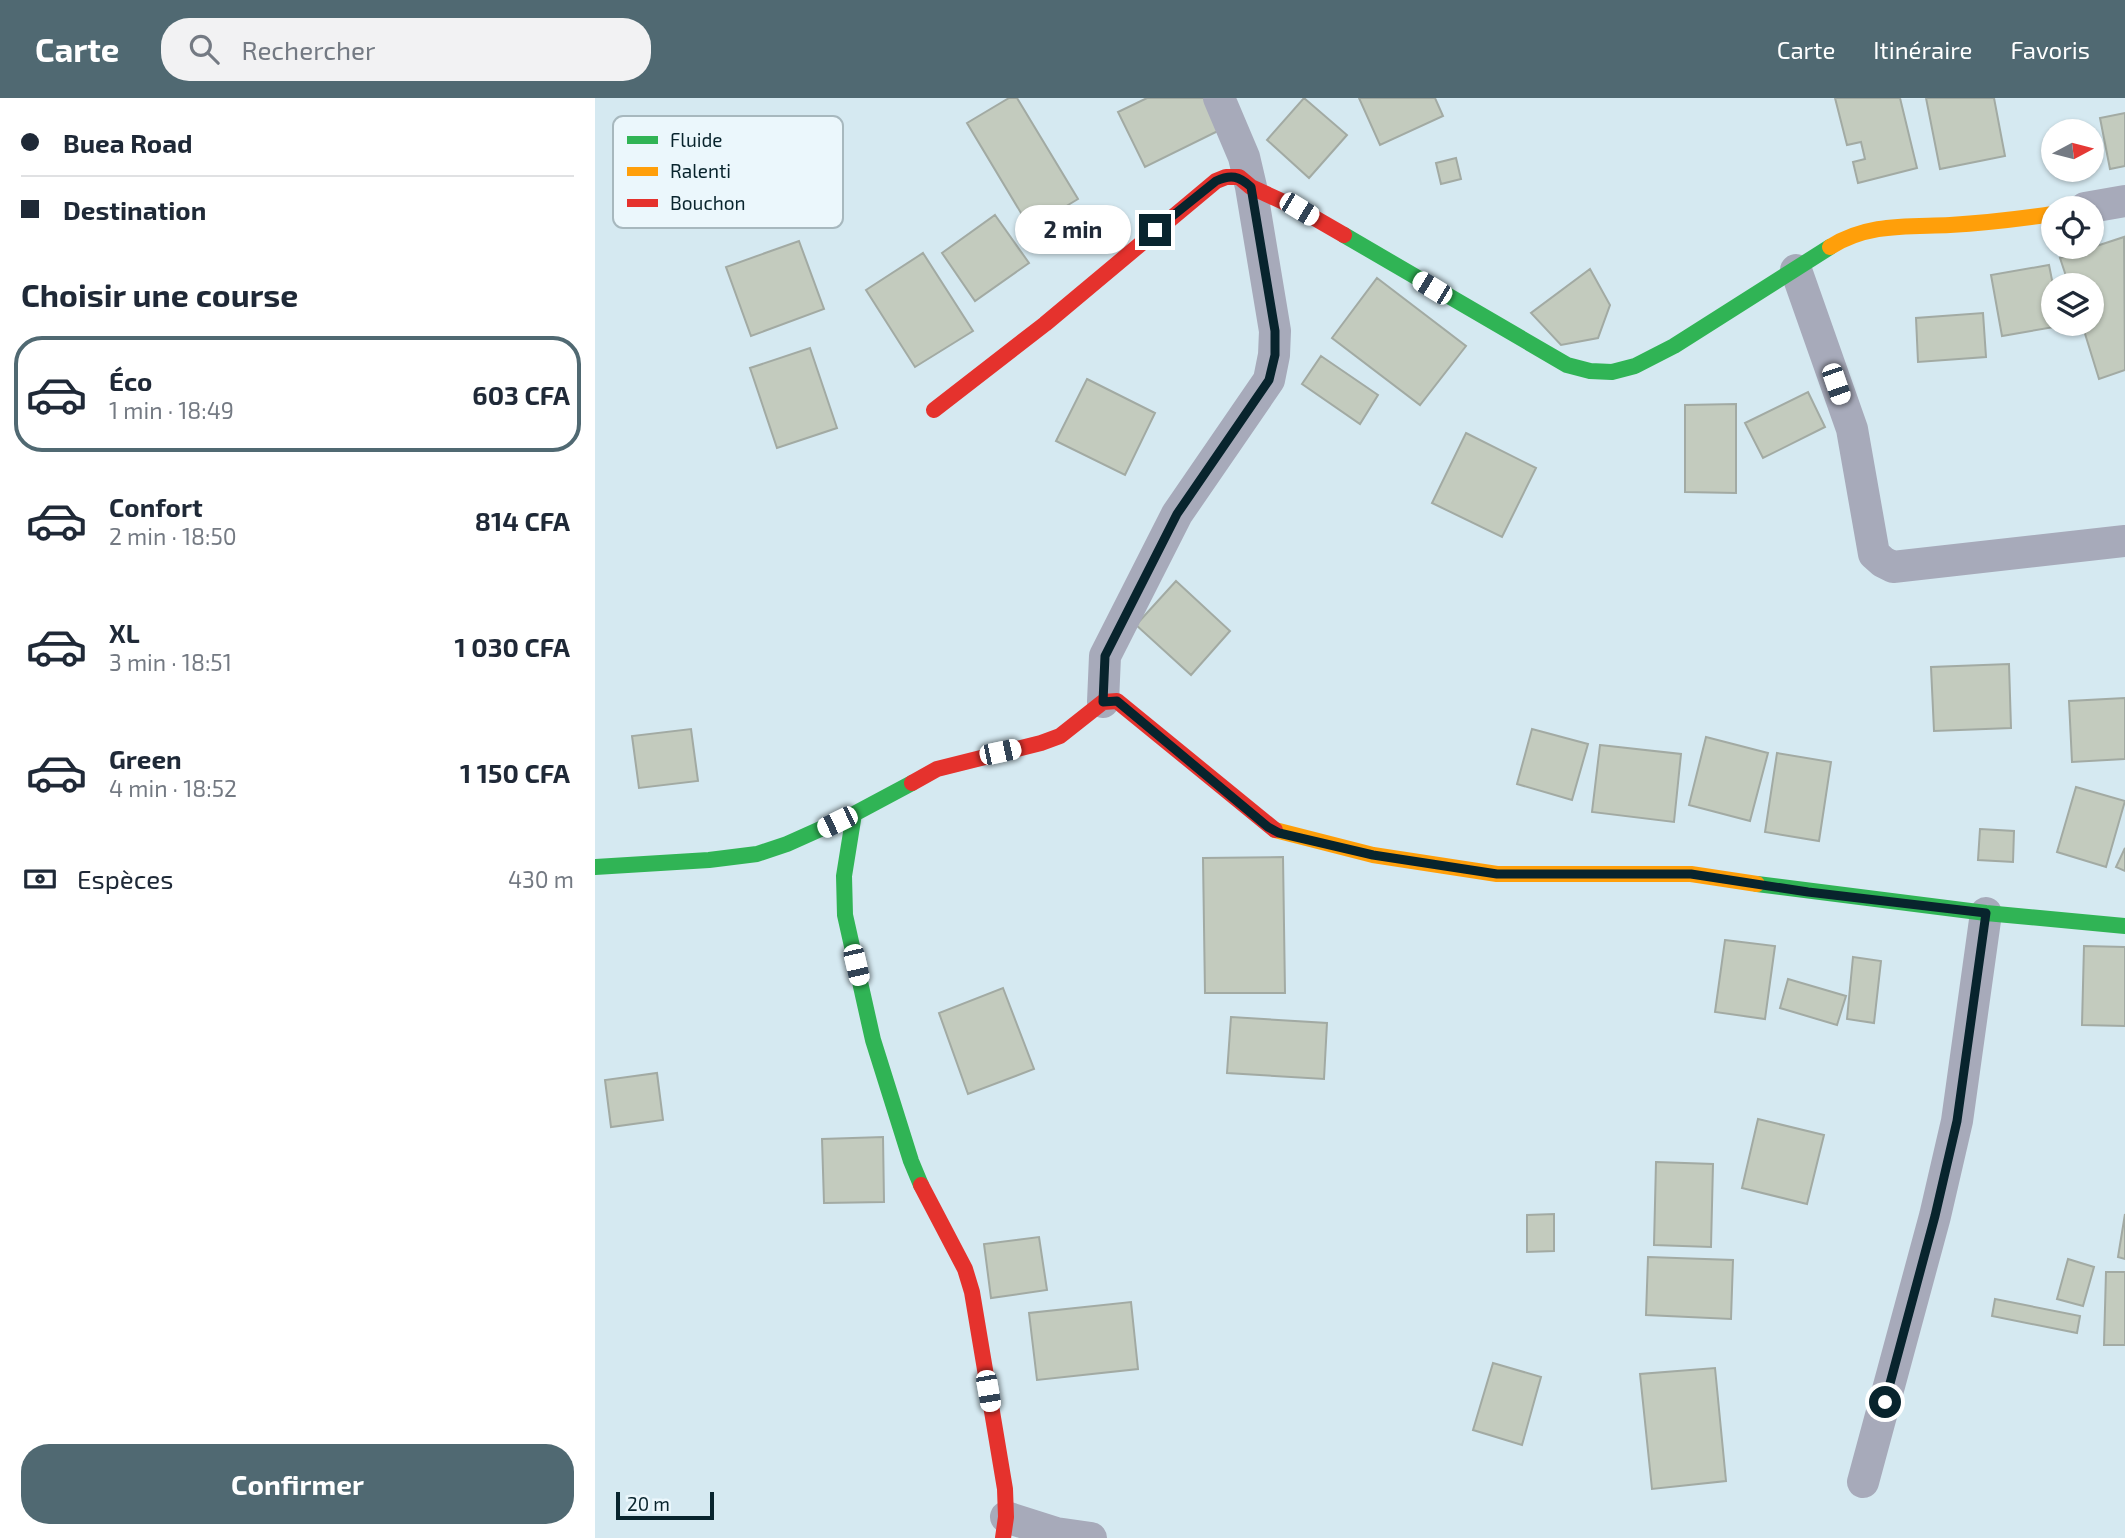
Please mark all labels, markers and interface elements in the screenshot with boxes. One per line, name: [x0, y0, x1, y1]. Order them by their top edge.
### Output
search box: [161, 18, 651, 81]
text: Carte: [35, 29, 119, 69]
icon: search: [185, 30, 223, 68]
text: Rechercher: [241, 34, 375, 65]
text: Carte: [1777, 35, 1835, 64]
text: Itinéraire: [1873, 35, 1972, 64]
text: Favoris: [2010, 35, 2090, 64]
legend: [613, 116, 843, 228]
north arrow: [2041, 119, 2103, 182]
map controls: [2041, 119, 2104, 336]
text: Buea Road: [63, 127, 193, 158]
text: Fluide: [670, 128, 723, 151]
text: Ralenti: [670, 159, 731, 182]
car: [1276, 189, 1323, 229]
text: Bouchon: [670, 191, 746, 214]
text: Destination: [63, 194, 206, 225]
button: locate: [2041, 196, 2104, 259]
callout: 2 min: [1015, 206, 1131, 254]
route end: [1139, 214, 1171, 246]
text: 2 min: [1044, 215, 1102, 243]
car: [1409, 268, 1456, 308]
button: layers: [2041, 273, 2104, 336]
text: Choisir une course: [21, 275, 298, 313]
car: [1820, 361, 1853, 407]
icon: car: [25, 363, 88, 426]
text: Éco: [109, 365, 152, 396]
text: 603 CFA: [472, 379, 570, 410]
text: 1 min · 18:49: [109, 396, 234, 424]
icon: car: [25, 489, 88, 552]
text: Confort: [109, 491, 203, 522]
text: 814 CFA: [475, 505, 570, 536]
text: 2 min · 18:50: [109, 522, 237, 550]
icon: car: [25, 615, 88, 678]
text: XL: [109, 617, 140, 648]
text: 1 030 CFA: [454, 631, 570, 662]
text: 3 min · 18:51: [109, 648, 232, 676]
car: [978, 737, 1023, 767]
icon: car: [25, 741, 88, 804]
text: Green: [109, 743, 182, 774]
text: 1 150 CFA: [460, 757, 570, 788]
text: 4 min · 18:52: [109, 774, 237, 802]
car: [814, 803, 861, 841]
icon: cash: [21, 860, 59, 898]
text: Espèces: [77, 863, 174, 894]
text: 430 m: [508, 865, 574, 893]
car: [842, 942, 871, 988]
car: [975, 1368, 1002, 1414]
route start: [1869, 1386, 1901, 1418]
button: Confirmer: [21, 1444, 574, 1524]
scale bar: [616, 1489, 714, 1521]
text: 20 m: [627, 1492, 670, 1515]

